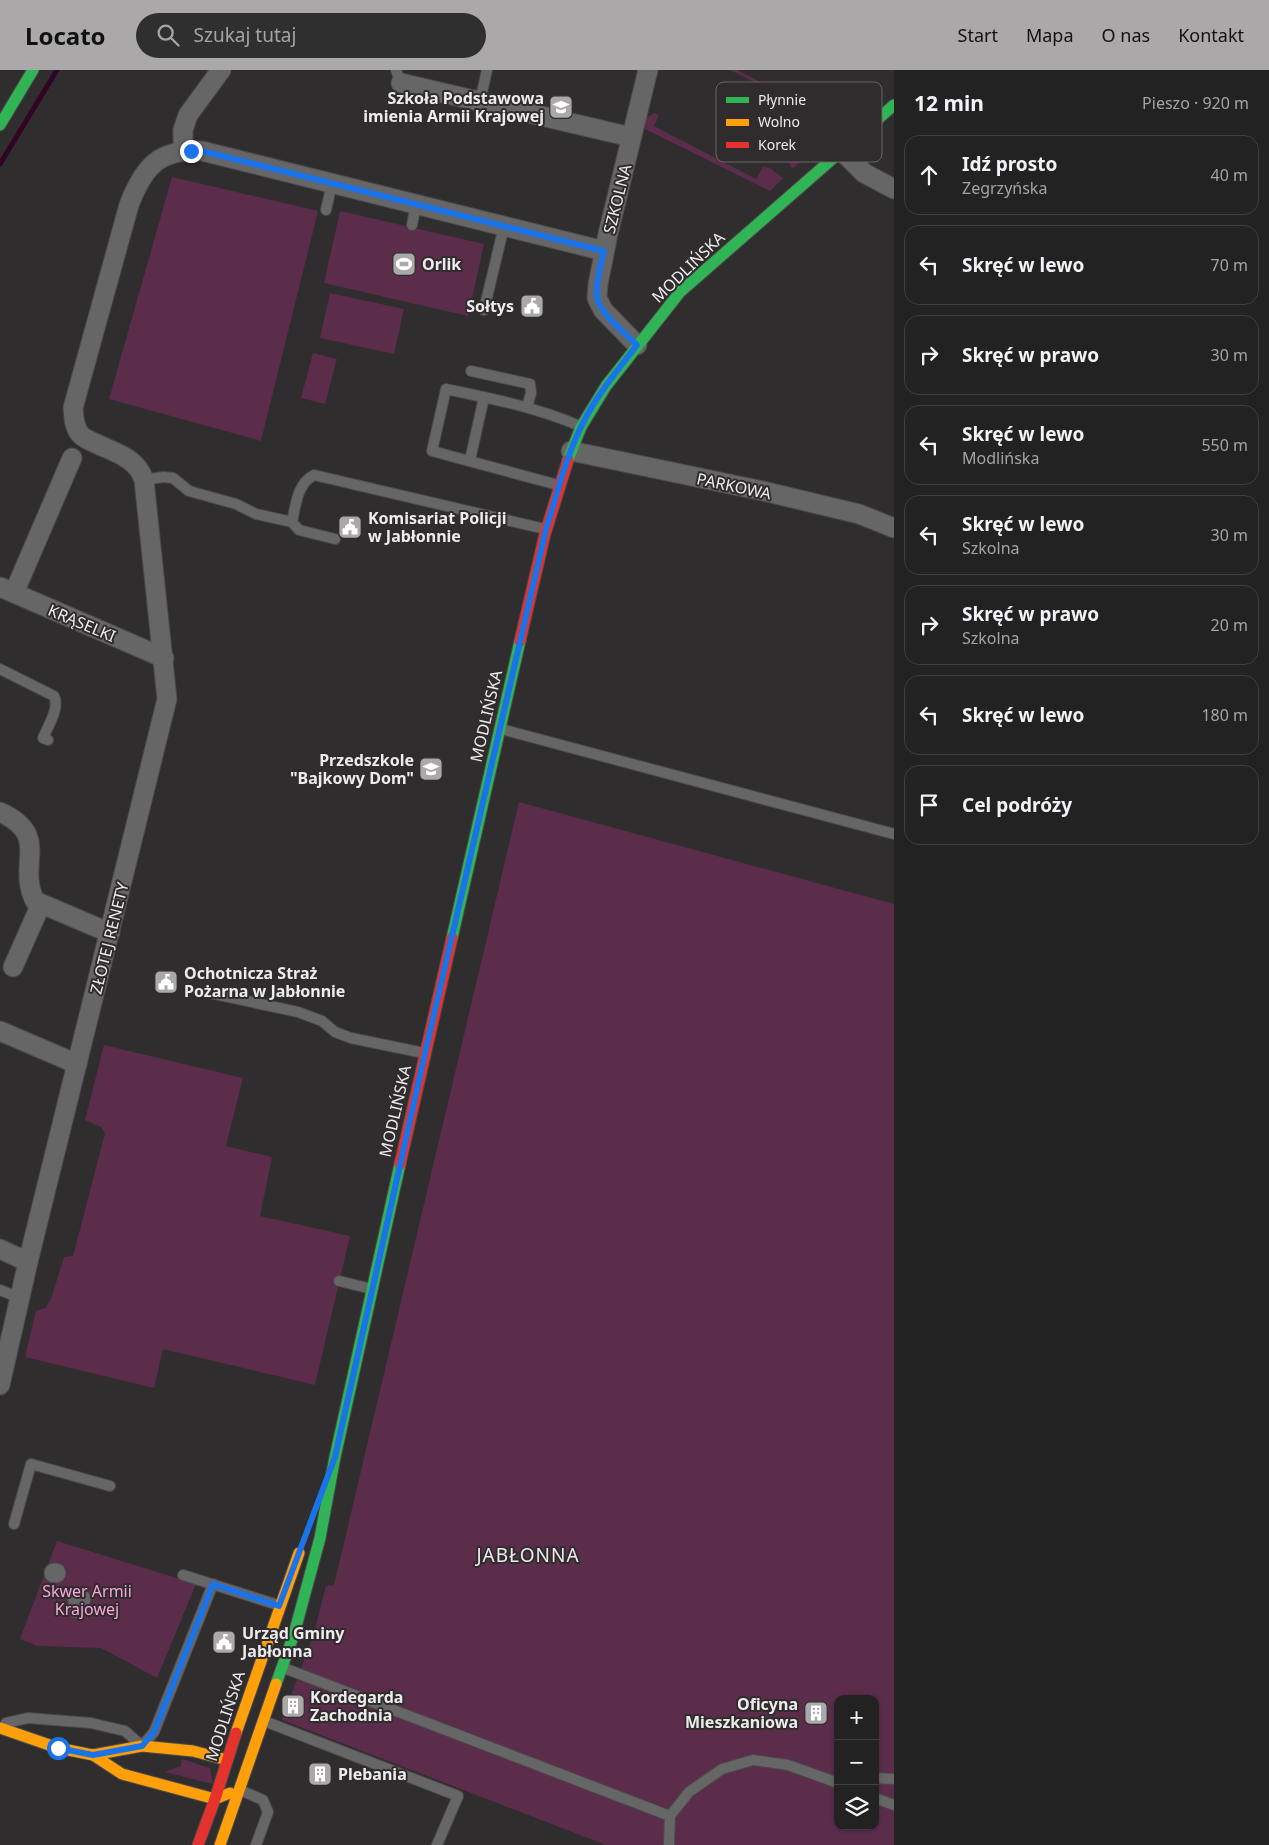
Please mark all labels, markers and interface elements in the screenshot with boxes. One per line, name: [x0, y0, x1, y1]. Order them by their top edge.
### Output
search box: [136, 13, 486, 58]
text: Locato: [25, 19, 106, 52]
icon: search: [154, 21, 182, 49]
text: Szukaj tutaj: [194, 22, 296, 48]
text: Start: [958, 23, 998, 47]
text: Mapa: [1026, 23, 1074, 47]
text: O nas: [1102, 23, 1150, 47]
text: Kontakt: [1178, 23, 1244, 47]
legend: [716, 82, 882, 162]
place label: Szkoła Podstawowa imienia Armii Krajowej: [363, 87, 544, 127]
text: 12 min: [914, 89, 984, 117]
text: Płynnie: [758, 90, 806, 109]
text: Pieszo · 920 m: [1142, 92, 1249, 114]
school or university icon: Szkoła Podstawowa imienia Armii Krajowej: [548, 94, 574, 120]
text: Wolno: [758, 112, 800, 131]
text: Korek: [758, 135, 797, 154]
route end: [180, 140, 203, 163]
text: Idź prosto: [962, 151, 1057, 177]
street label: SZKOLNA: [598, 161, 636, 236]
icon: ahead: [915, 161, 943, 189]
text: 40 m: [1211, 164, 1248, 186]
text: Zegrzyńska: [962, 177, 1047, 199]
street label: MODLIŃSKA: [647, 226, 730, 307]
sports icon: Orlik: [391, 251, 417, 277]
icon: left: [915, 251, 943, 279]
text: Skręć w lewo: [962, 252, 1084, 278]
place label: Orlik: [422, 253, 461, 275]
text: 70 m: [1211, 254, 1248, 276]
public building icon: Sołtys: [519, 293, 545, 319]
place label: Sołtys: [466, 295, 514, 317]
icon: right: [915, 341, 943, 369]
text: Skręć w prawo: [962, 342, 1099, 368]
text: 30 m: [1211, 344, 1248, 366]
text: Skręć w lewo: [962, 421, 1084, 447]
icon: left: [915, 431, 943, 459]
text: 550 m: [1201, 434, 1248, 456]
text: Modlińska: [962, 447, 1039, 469]
street label: PARKOWA: [695, 467, 774, 505]
place label: Komisariat Policji w Jabłonnie: [368, 507, 507, 547]
text: Skręć w lewo: [962, 511, 1084, 537]
public building icon: Komisariat Policji w Jabłonnie: [337, 514, 363, 540]
icon: left: [915, 521, 943, 549]
text: 30 m: [1211, 524, 1248, 546]
text: Szkolna: [962, 537, 1020, 559]
street label: KRĄSELKI: [45, 599, 119, 647]
text: Skręć w prawo: [962, 601, 1099, 627]
icon: right: [915, 611, 943, 639]
text: 20 m: [1211, 614, 1248, 636]
text: Szkolna: [962, 627, 1020, 649]
street label: MODLIŃSKA: [465, 667, 507, 764]
icon: left: [915, 701, 943, 729]
text: Skręć w lewo: [962, 702, 1084, 728]
text: 180 m: [1201, 704, 1248, 726]
place label: Przedszkole "Bajkowy Dom": [290, 749, 414, 789]
school or university icon: Przedszkole "Bajkowy Dom": [418, 756, 444, 782]
icon: arrive: [915, 791, 943, 819]
text: Cel podróży: [962, 792, 1072, 818]
street label: ZŁOTEJ RENETY: [84, 879, 134, 996]
place label: Ochotnicza Straż Pożarna w Jabłonnie: [184, 962, 345, 1002]
public building icon: Ochotnicza Straż Pożarna w Jabłonnie: [153, 969, 179, 995]
street label: MODLIŃSKA: [374, 1062, 416, 1159]
district label: JABŁONNA: [474, 1542, 580, 1568]
park label: Skwer Armii Krajowej: [42, 1580, 132, 1620]
place label: Urząd Gminy Jabłonna: [240, 1622, 345, 1662]
public building icon: Urząd Gminy Jabłonna: [211, 1629, 237, 1655]
street label: MODLIŃSKA: [200, 1667, 250, 1764]
place label: Kordegarda Zachodnia: [310, 1686, 403, 1726]
building icon: Kordegarda Zachodnia: [280, 1693, 306, 1719]
place label: Oficyna Mieszkaniowa: [685, 1693, 798, 1733]
map controls: [834, 1695, 879, 1830]
button: +: [834, 1695, 879, 1740]
building icon: Oficyna Mieszkaniowa: [803, 1700, 829, 1726]
route start: [47, 1737, 70, 1760]
button: −: [834, 1740, 879, 1785]
building icon: Plebania: [307, 1761, 333, 1787]
place label: Plebania: [338, 1763, 407, 1785]
button: layers: [834, 1785, 879, 1830]

